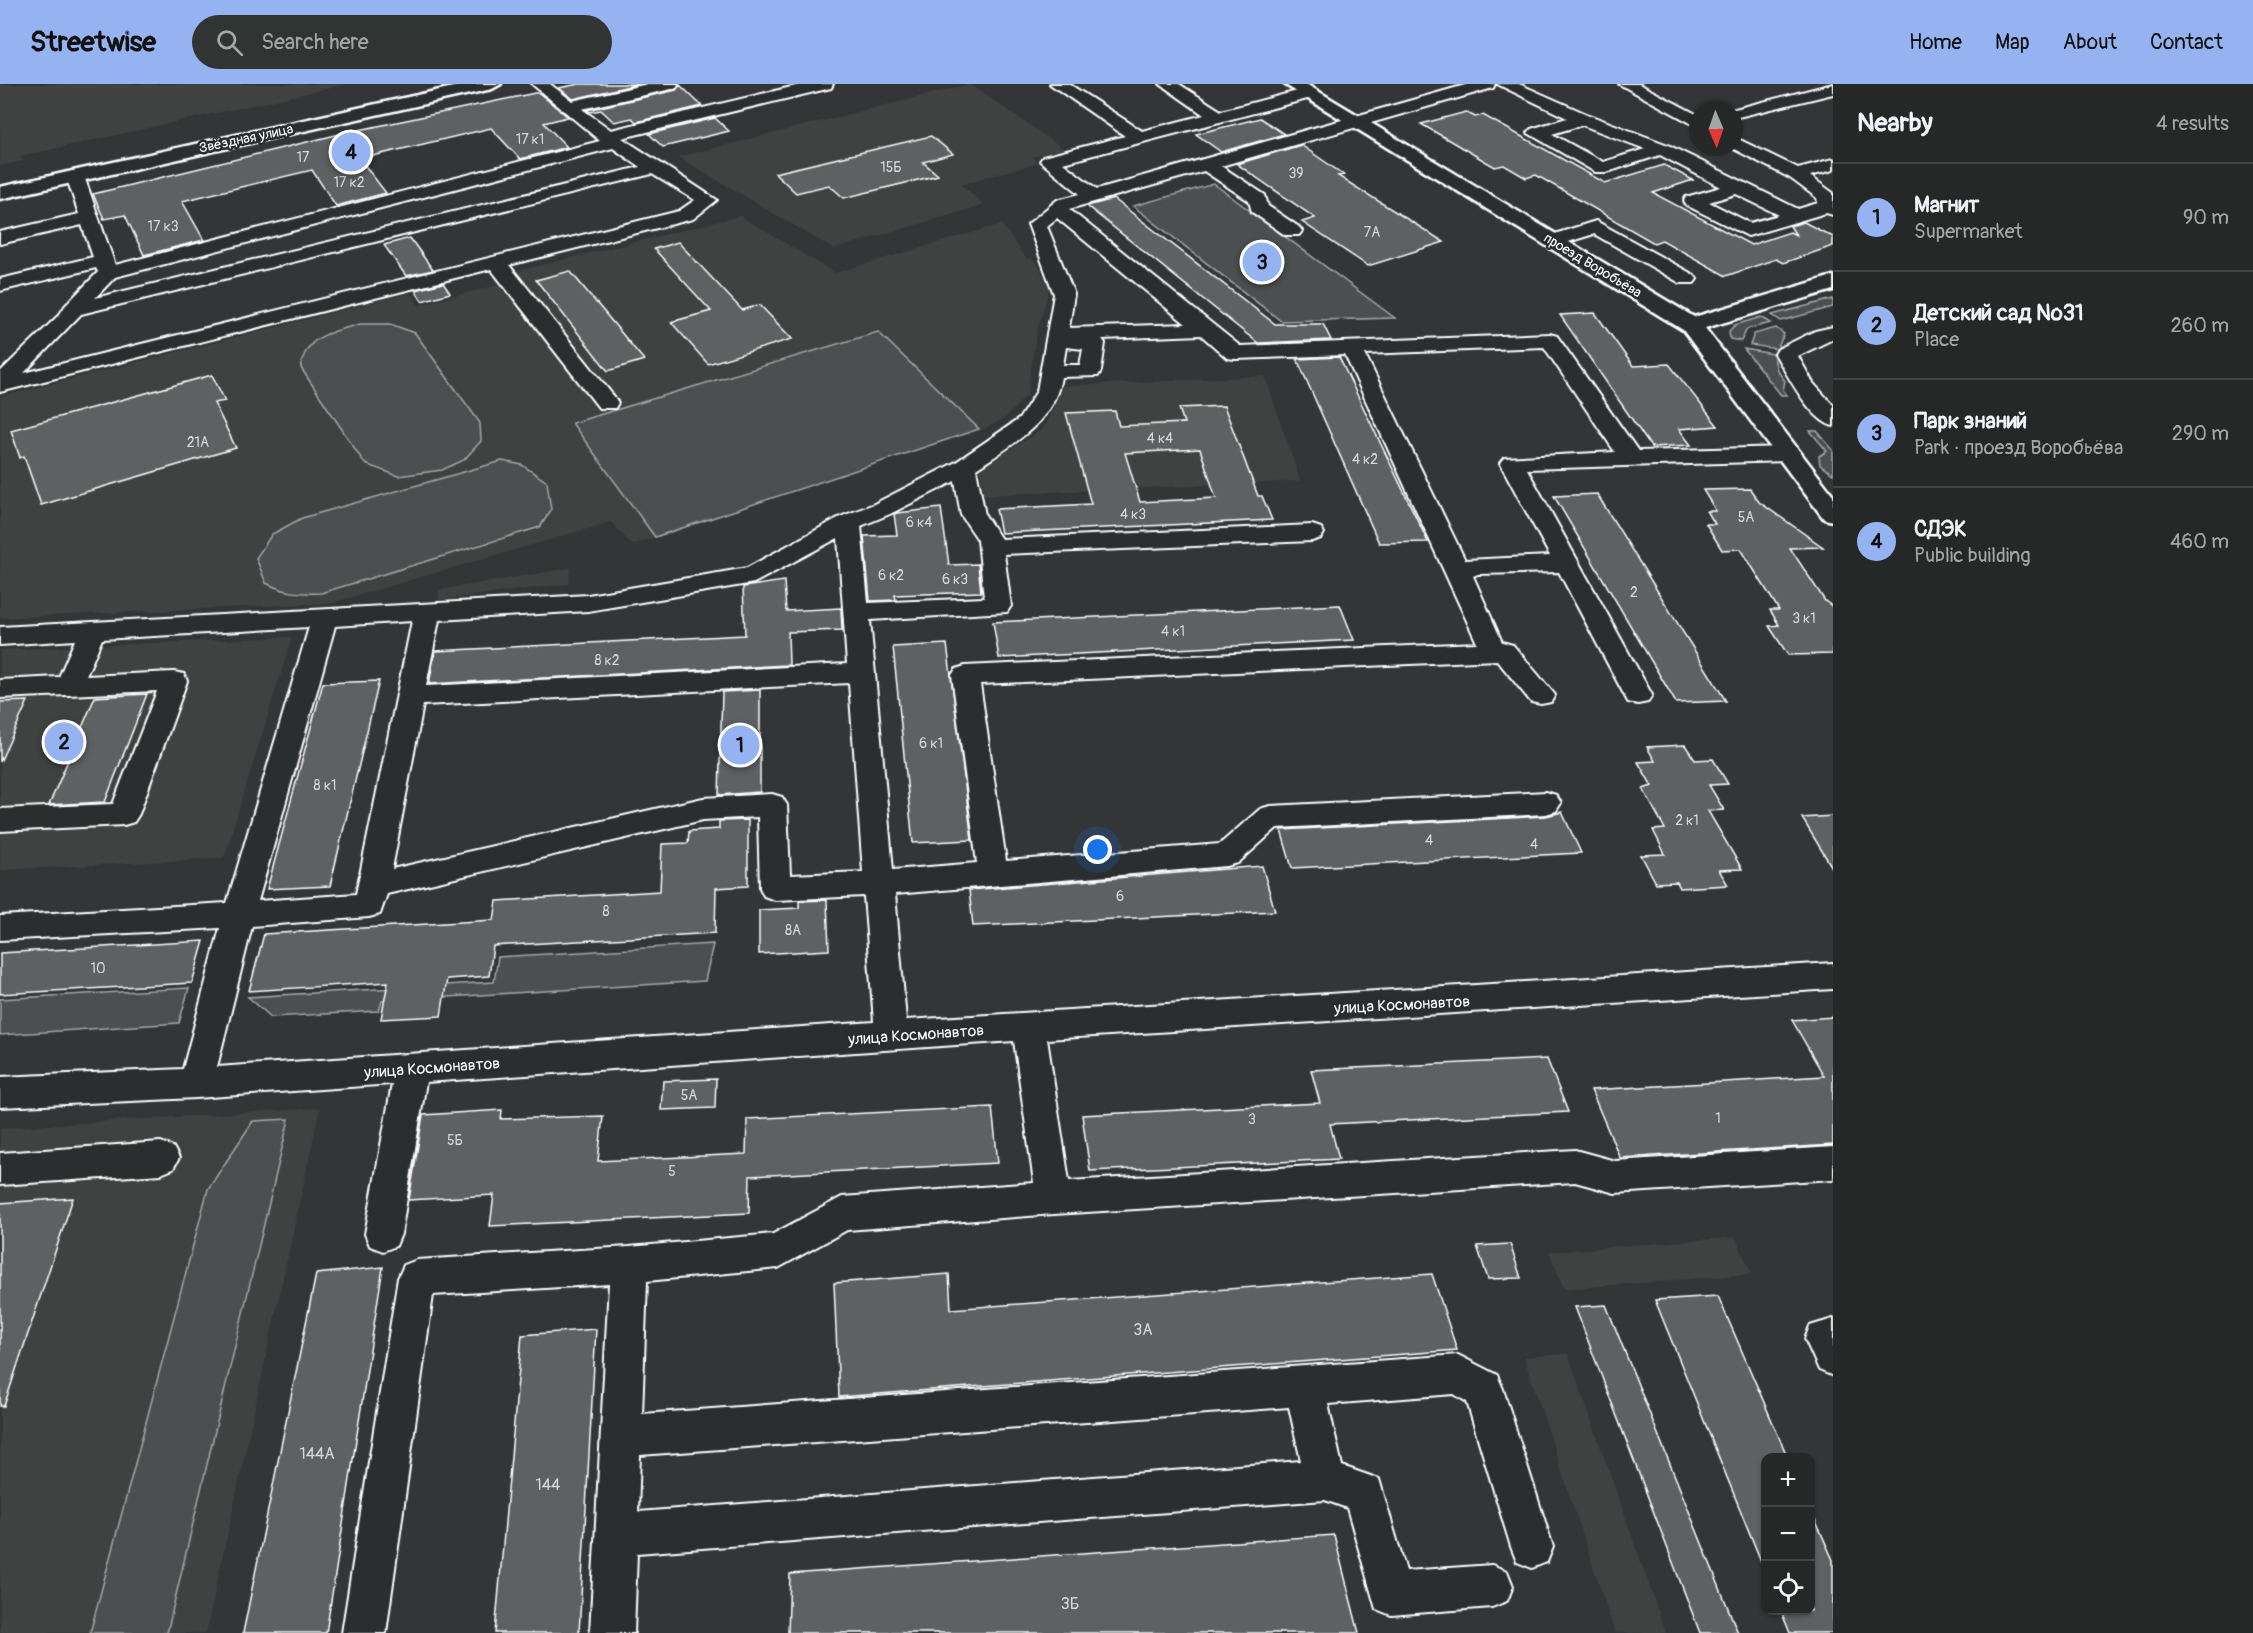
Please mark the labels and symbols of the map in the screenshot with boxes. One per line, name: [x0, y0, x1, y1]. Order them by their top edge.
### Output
north arrow: [1689, 102, 1743, 156]
street label: Звёздная улица: [197, 120, 295, 157]
pin: 4: [332, 130, 370, 174]
house number: 17 к1: [516, 131, 544, 148]
house number: 17: [297, 149, 310, 166]
house number: 15Б: [880, 159, 902, 176]
house number: 39: [1288, 165, 1304, 182]
house number: 17 к2: [334, 174, 365, 191]
house number: 17 к3: [148, 218, 179, 235]
house number: 7А: [1364, 224, 1380, 241]
street label: проезд Воробьёва: [1541, 229, 1645, 301]
pin: 3: [1242, 240, 1282, 285]
house number: 4 к4: [1147, 430, 1173, 447]
house number: 21А: [187, 434, 209, 451]
house number: 4 к2: [1352, 451, 1378, 468]
house number: 4 к3: [1120, 506, 1146, 523]
house number: 5А: [1738, 509, 1754, 526]
house number: 6 к4: [906, 514, 932, 531]
house number: 6 к2: [878, 567, 904, 584]
house number: 6 к3: [942, 571, 968, 588]
house number: 2: [1630, 584, 1638, 601]
house number: 3 к1: [1792, 610, 1816, 627]
house number: 4 к1: [1161, 623, 1185, 640]
house number: 8 к2: [594, 652, 620, 669]
pin: 2: [44, 720, 84, 764]
pin: 1: [720, 722, 760, 768]
house number: 6 к1: [919, 735, 943, 752]
house number: 8 к1: [314, 777, 336, 794]
house number: 2 к1: [1675, 812, 1699, 829]
house number: 4: [1425, 832, 1433, 849]
your location: [1083, 835, 1112, 864]
house number: 4: [1530, 836, 1538, 853]
house number: 6: [1116, 888, 1124, 905]
house number: 8: [602, 903, 610, 920]
house number: 8А: [785, 922, 801, 939]
house number: 10: [90, 960, 106, 977]
street label: улица Космонавтов: [1333, 991, 1471, 1019]
street label: улица Космонавтов: [846, 1020, 985, 1050]
street label: улица Космонавтов: [362, 1053, 501, 1083]
house number: 5А: [681, 1087, 697, 1104]
house number: 1: [1715, 1110, 1721, 1127]
house number: 3: [1248, 1111, 1256, 1128]
house number: 5Б: [447, 1132, 463, 1149]
house number: 5: [668, 1163, 676, 1180]
house number: 3А: [1133, 1320, 1153, 1340]
house number: 144А: [299, 1444, 335, 1464]
house number: 144: [536, 1475, 560, 1495]
house number: 3Б: [1061, 1594, 1079, 1614]

